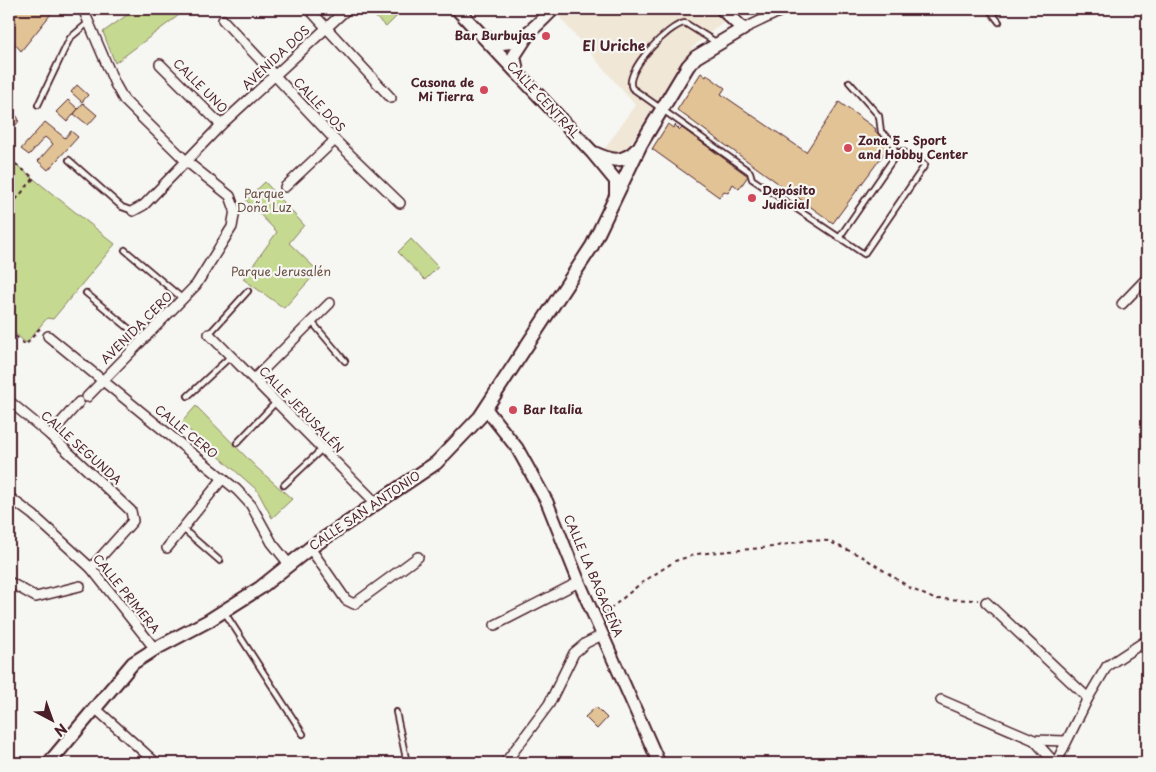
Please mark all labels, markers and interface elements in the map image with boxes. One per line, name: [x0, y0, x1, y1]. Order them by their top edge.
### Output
street label: AVENIDA DOS: [237, 21, 313, 94]
place label: Bar Burbujas: [454, 26, 536, 44]
marker: Bar Burbujas: [540, 30, 552, 42]
district label: El Uriche: [583, 35, 646, 56]
street label: CALLE UNO: [169, 54, 232, 117]
street label: CALLE CENTRAL: [503, 57, 585, 142]
street label: CALLE DOS: [290, 73, 350, 136]
place label: Casona de Mi Tierra: [411, 73, 475, 105]
marker: Casona de Mi Tierra: [478, 84, 490, 96]
place label: Zona 5 - Sport and Hobby Center: [858, 131, 969, 163]
marker: Zona 5 - Sport and Hobby Center: [842, 142, 854, 154]
place label: Depósito Judicial: [762, 181, 815, 213]
park label: Parque Doña Luz: [236, 184, 292, 216]
marker: Depósito Judicial: [746, 192, 758, 204]
park label: Parque Jerusalén: [231, 262, 331, 280]
street label: AVENIDA CERO: [96, 287, 176, 367]
street label: CALLE JERUSALÉN: [255, 362, 348, 457]
street label: CALLE CERO: [151, 400, 222, 462]
place label: Bar Italia: [523, 400, 584, 418]
marker: Bar Italia: [507, 404, 519, 416]
street label: CALLE SEGUNDA: [37, 406, 126, 488]
street label: CALLE SAN ANTONIO: [305, 466, 424, 554]
street label: CALLE LA BAGACEÑA: [560, 511, 628, 640]
street label: CALLE PRIMERA: [89, 550, 164, 637]
north arrow: [28, 694, 78, 744]
text: N: [50, 719, 72, 742]

